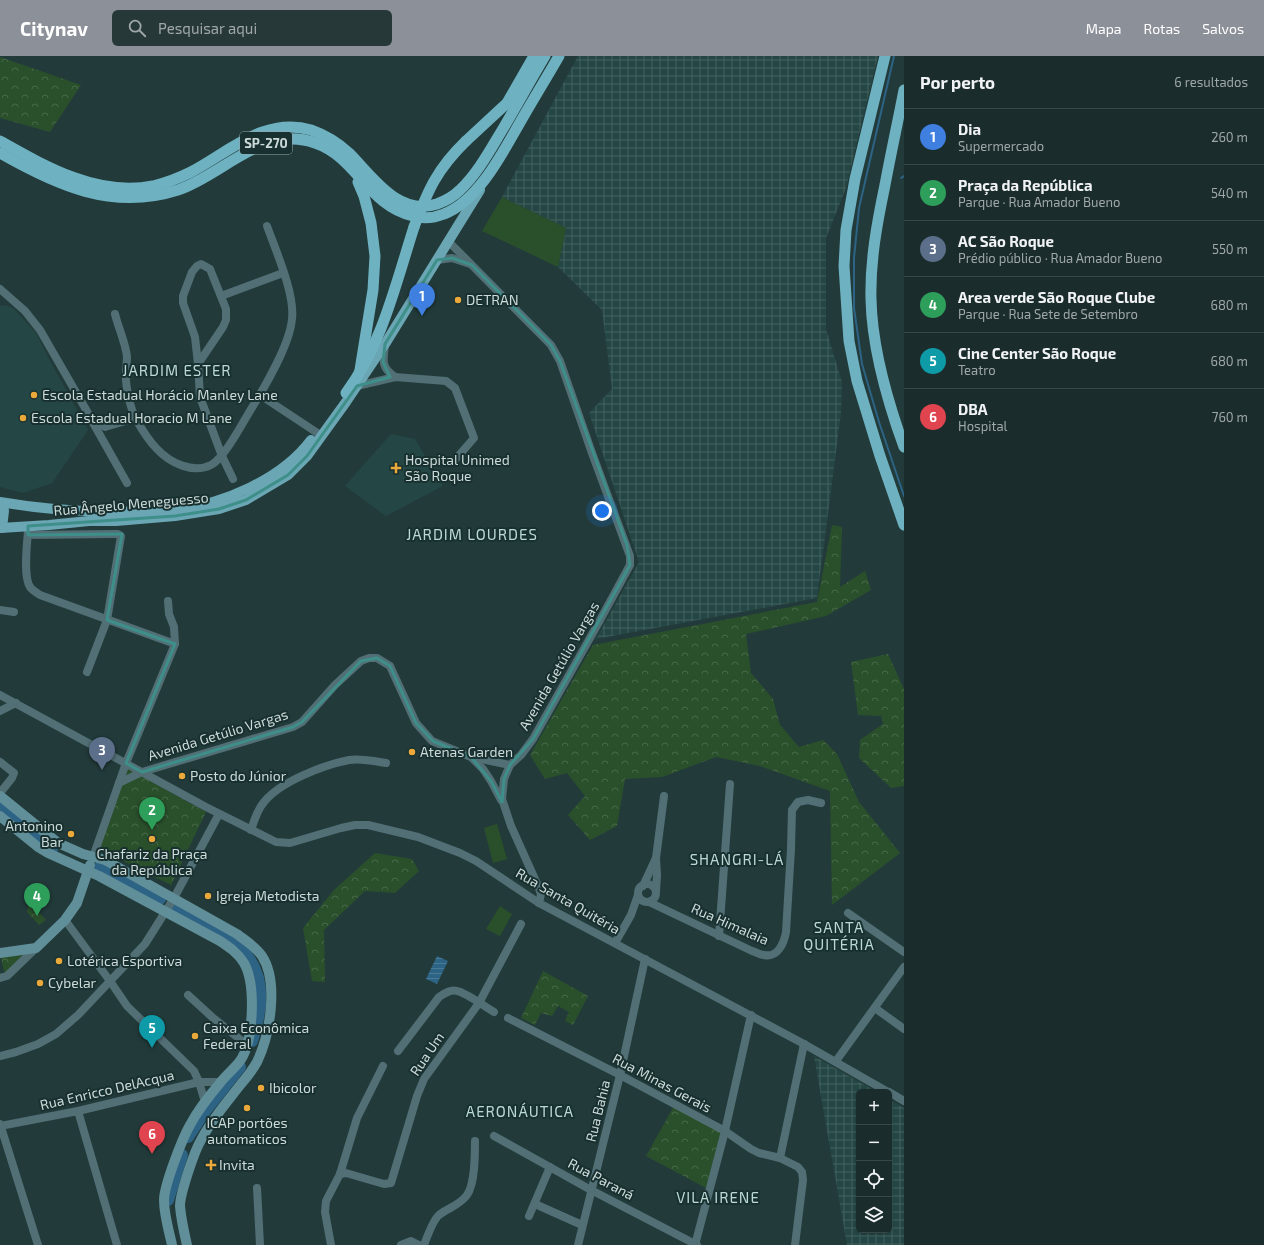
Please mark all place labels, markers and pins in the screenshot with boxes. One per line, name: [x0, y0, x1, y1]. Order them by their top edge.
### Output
pin: 1: [409, 283, 435, 316]
place label: DETRAN: [466, 291, 519, 308]
marker: DETRAN: [453, 295, 463, 305]
place label: Escola Estadual Horácio Manley Lane: [42, 386, 278, 403]
marker: Escola Estadual Horácio Manley Lane: [29, 390, 39, 400]
place label: Escola Estadual Horacio M Lane: [31, 409, 232, 426]
marker: Escola Estadual Horacio M Lane: [18, 413, 28, 423]
place label: Hospital Unimed São Roque: [405, 451, 510, 484]
marker: Hospital Unimed São Roque: [390, 462, 402, 474]
pin: 3: [89, 737, 115, 770]
place label: Atenas Garden: [420, 743, 513, 760]
marker: Atenas Garden: [407, 747, 417, 757]
place label: Posto do Júnior: [190, 767, 287, 784]
marker: Posto do Júnior: [177, 771, 187, 781]
pin: 2: [139, 797, 165, 830]
place label: Antonino Bar: [5, 817, 63, 850]
marker: Antonino Bar: [66, 829, 76, 839]
marker: Chafariz da Praça da República: [147, 834, 157, 844]
place label: Chafariz da Praça da República: [96, 845, 208, 878]
pin: 4: [24, 883, 50, 916]
place label: Igreja Metodista: [216, 887, 319, 904]
marker: Igreja Metodista: [203, 891, 213, 901]
place label: Lotérica Esportiva: [67, 952, 182, 969]
marker: Lotérica Esportiva: [54, 956, 64, 966]
place label: Cybelar: [48, 974, 97, 991]
marker: Cybelar: [35, 978, 45, 988]
pin: 5: [139, 1015, 165, 1048]
place label: Caixa Econômica Federal: [203, 1019, 309, 1052]
marker: Caixa Econômica Federal: [190, 1031, 200, 1041]
place label: Ibicolor: [269, 1079, 317, 1096]
marker: Ibicolor: [256, 1083, 266, 1093]
marker: ICAP portões automaticos: [242, 1103, 252, 1113]
place label: ICAP portões automaticos: [206, 1114, 288, 1147]
pin: 6: [139, 1121, 165, 1154]
place label: Invita: [219, 1156, 255, 1173]
marker: Invita: [206, 1160, 216, 1170]

